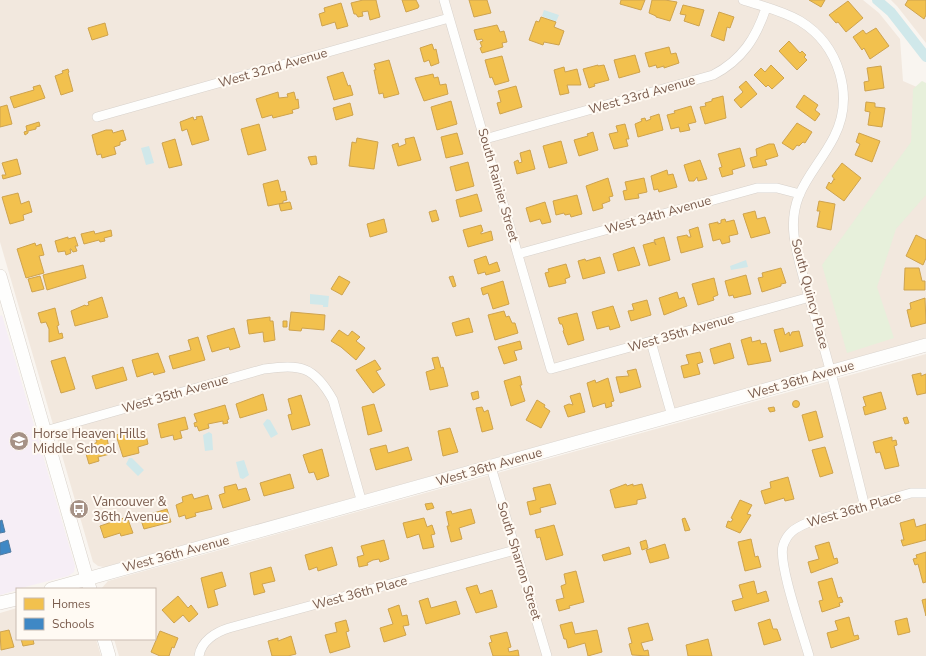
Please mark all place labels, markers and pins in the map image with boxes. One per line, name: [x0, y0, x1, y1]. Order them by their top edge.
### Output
place label: Horse Heaven Hills Middle School: [33, 425, 146, 458]
school or university icon: Horse Heaven Hills Middle School: [8, 430, 30, 452]
place label: Vancouver & 36th Avenue: [92, 493, 168, 526]
bus stop icon: Vancouver & 36th Avenue: [68, 498, 90, 520]

